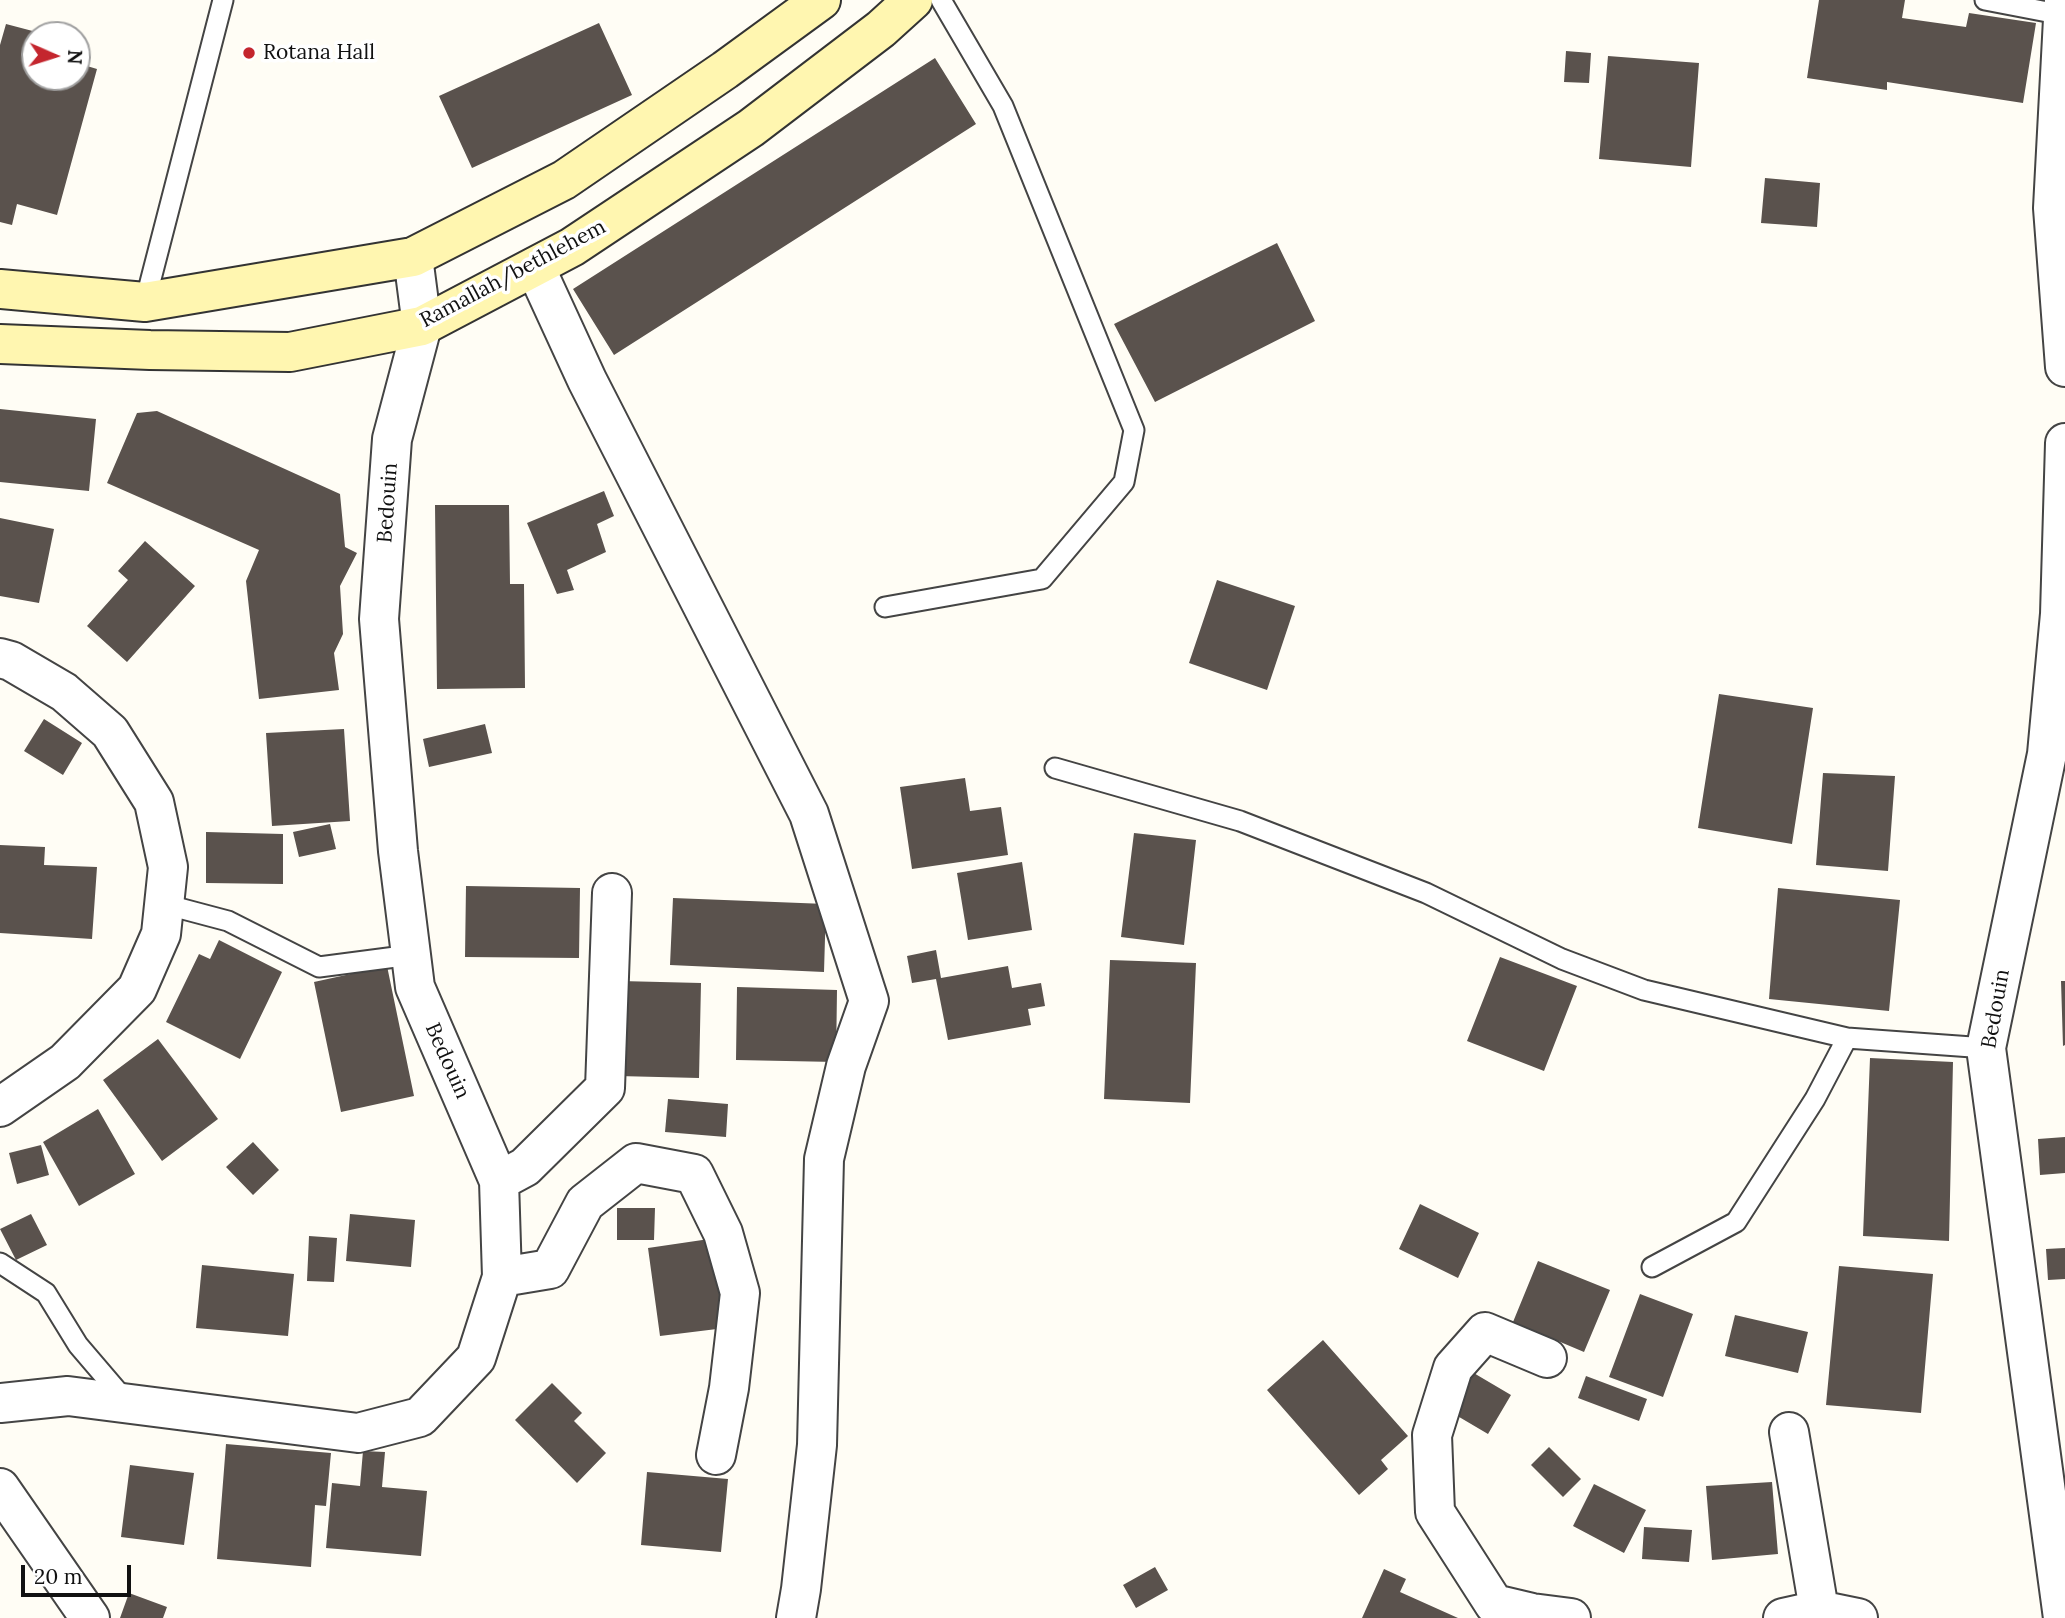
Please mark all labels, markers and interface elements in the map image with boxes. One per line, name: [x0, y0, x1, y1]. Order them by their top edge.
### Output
north arrow: [21, 21, 91, 91]
place label: Rotana Hall: [263, 40, 375, 66]
marker: Rotana Hall: [241, 45, 257, 61]
text: N: [63, 49, 87, 65]
street label: Ramallah/bethlehem: [416, 214, 610, 334]
street label: Bedouin: [373, 462, 403, 544]
street label: Bedouin: [1977, 967, 2015, 1051]
street label: Bedouin: [419, 1019, 475, 1103]
scale bar: [24, 1552, 135, 1596]
text: 20 m: [34, 1563, 83, 1590]

